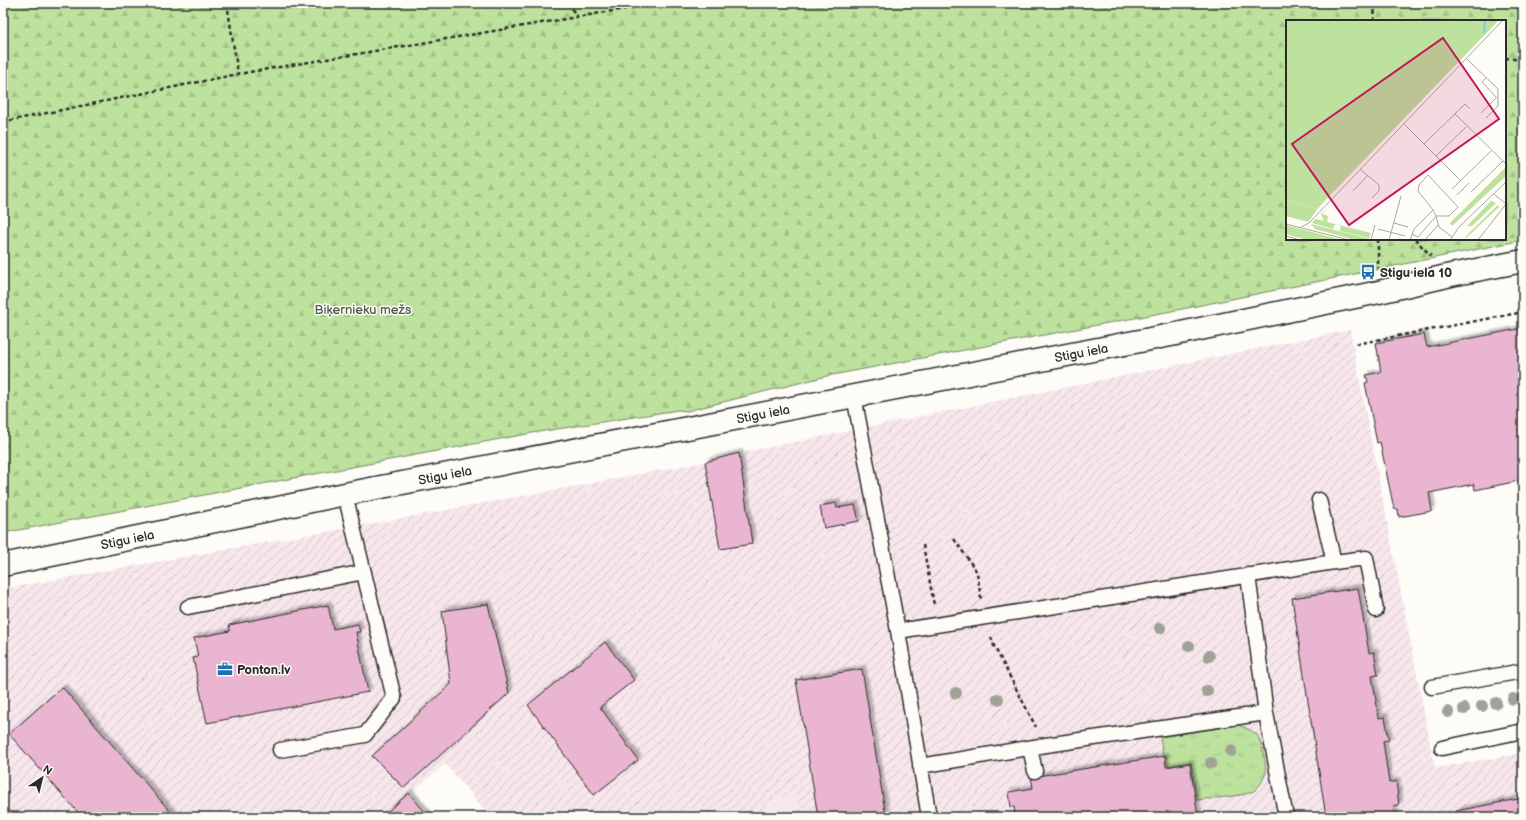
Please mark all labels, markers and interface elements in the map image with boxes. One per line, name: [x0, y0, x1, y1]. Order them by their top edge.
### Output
inset map: [1286, 20, 1506, 240]
bus stop icon: Stigu iela 10: [1359, 263, 1377, 281]
place label: Stigu iela 10: [1380, 265, 1452, 281]
park label: Biķernieku mežs: [315, 302, 412, 318]
street label: Stigu iela: [1053, 340, 1109, 366]
street label: Stigu iela: [735, 402, 791, 427]
street label: Stigu iela: [417, 463, 473, 489]
street label: Stigu iela: [99, 527, 156, 553]
office icon: Ponton.lv: [216, 660, 234, 678]
place label: Ponton.lv: [237, 662, 291, 678]
north arrow: [22, 758, 62, 798]
text: N: [40, 763, 55, 778]

